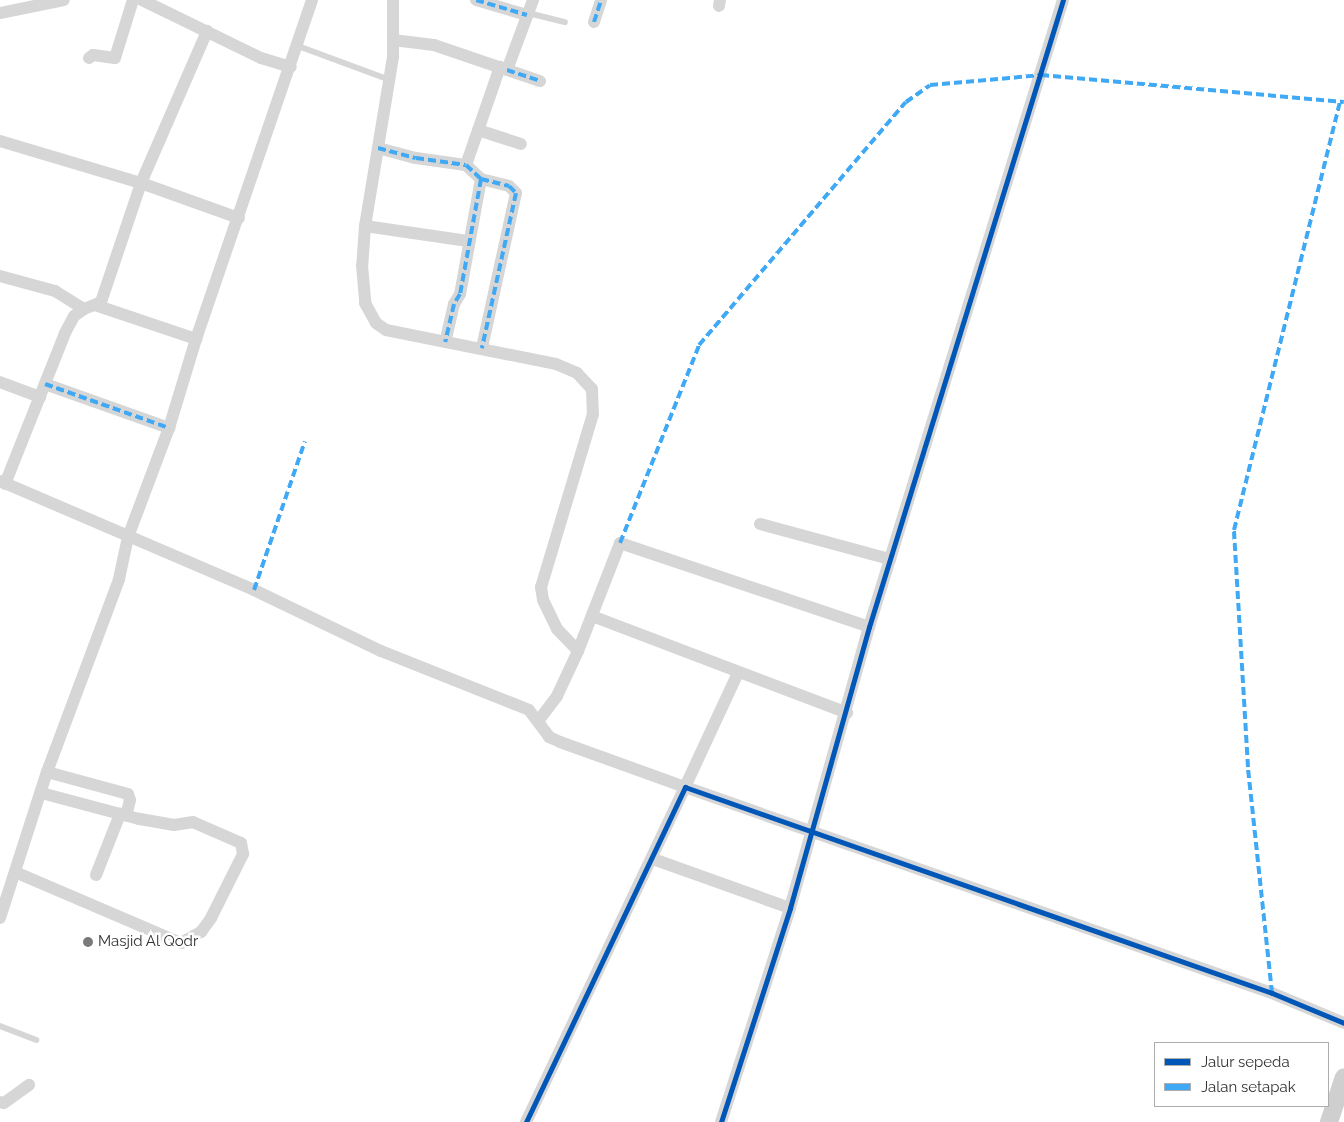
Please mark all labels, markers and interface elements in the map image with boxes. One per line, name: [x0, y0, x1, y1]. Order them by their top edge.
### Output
place label: Masjid Al Qodr: [98, 933, 199, 951]
marker: Masjid Al Qodr: [82, 936, 94, 948]
legend: [1154, 1042, 1329, 1107]
text: Jalur sepeda: [1201, 1053, 1290, 1071]
text: Jalan setapak: [1201, 1078, 1296, 1096]

